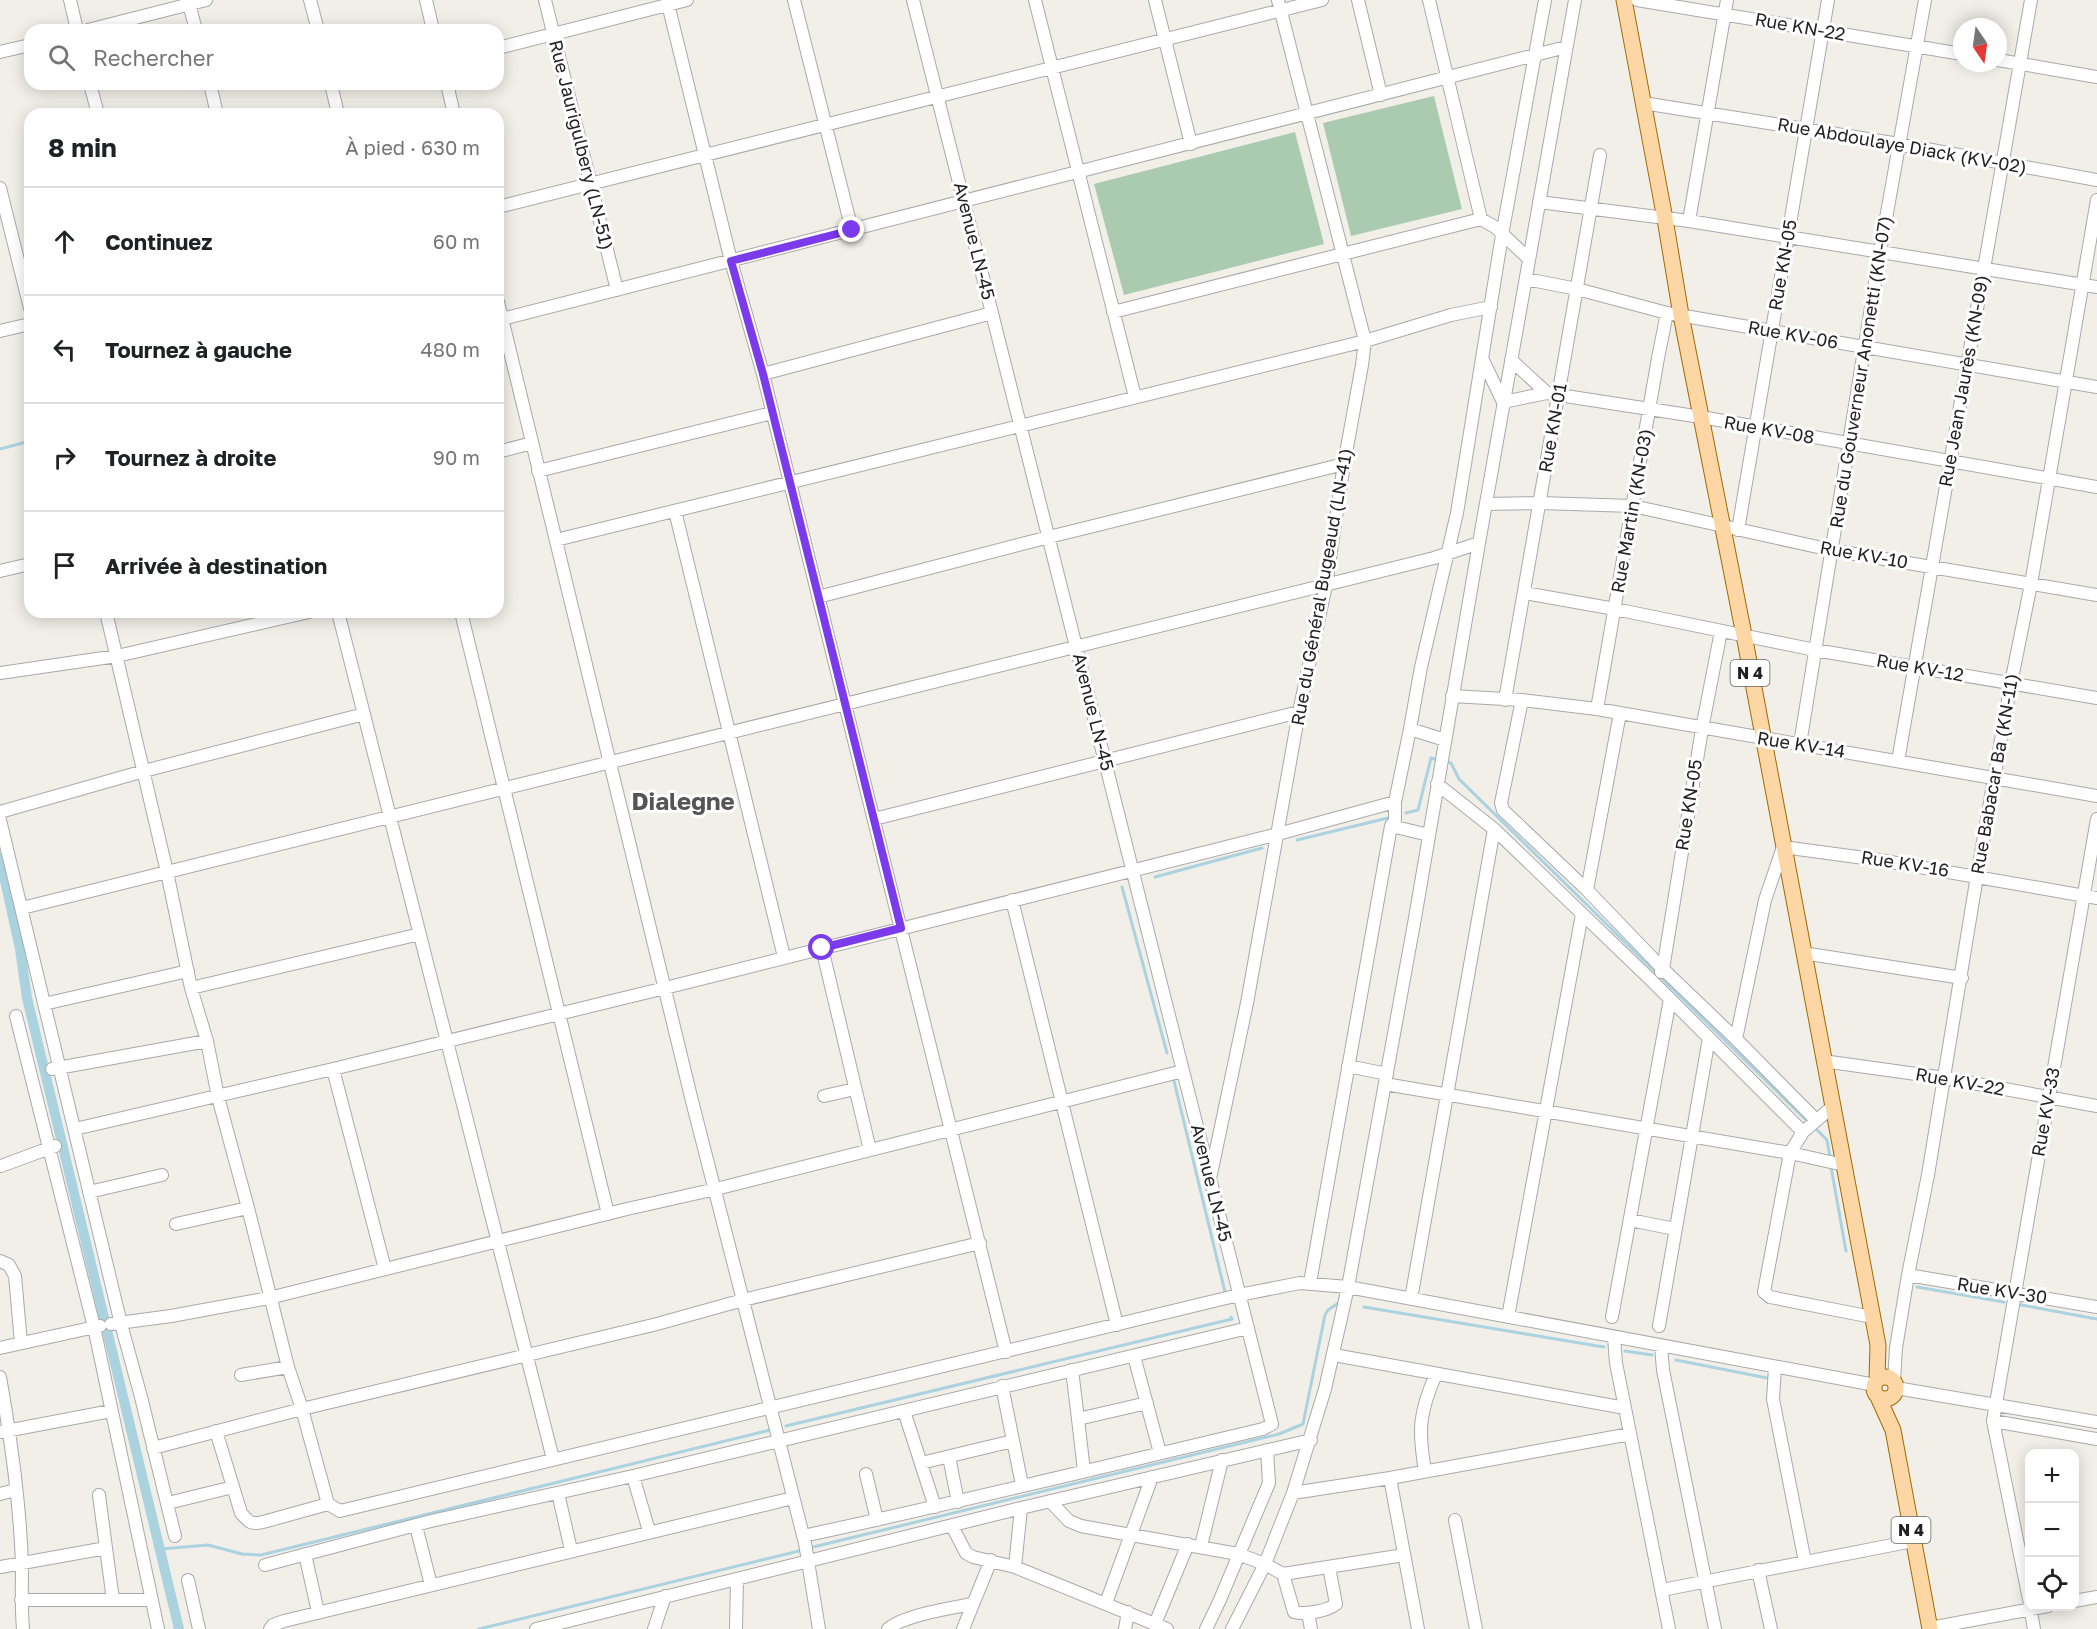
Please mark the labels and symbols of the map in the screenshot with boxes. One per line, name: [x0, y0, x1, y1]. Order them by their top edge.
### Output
street label: Rue KN-22: [1753, 7, 1847, 45]
north arrow: [1953, 18, 2007, 72]
street label: Rue Jaurigulbery (LN-51): [545, 37, 619, 252]
street label: Rue Abdoulaye Diack (KV-02): [1776, 112, 2029, 178]
street label: Avenue LN-45: [950, 180, 1000, 302]
street label: Rue du Gouverneur Anonetti (KN-07): [1824, 214, 1896, 530]
route end: [838, 216, 864, 242]
street label: Rue KN-05: [1763, 217, 1801, 312]
street label: Rue Jean Jaurès (KN-09): [1934, 273, 1993, 489]
street label: Rue KV-06: [1746, 315, 1840, 353]
street label: Rue KN-01: [1533, 381, 1571, 474]
street label: Rue KV-08: [1722, 410, 1816, 448]
street label: Rue Martin (KN-03): [1606, 427, 1656, 595]
street label: Rue du Général Bugeaud (LN-41): [1286, 446, 1356, 727]
street label: Rue KV-10: [1818, 535, 1910, 573]
street label: Rue KV-12: [1875, 649, 1966, 686]
street label: Avenue LN-45: [1069, 651, 1119, 773]
road number: N 4: [1730, 660, 1770, 686]
street label: Rue Babacar Ba (KN-11): [1966, 672, 2023, 876]
street label: Rue KV-14: [1756, 726, 1847, 762]
street label: Rue KN-05: [1670, 758, 1706, 852]
district label: Dialegne: [631, 786, 735, 815]
street label: Rue KV-16: [1860, 845, 1951, 881]
route start: [808, 934, 834, 960]
street label: Rue KV-22: [1914, 1062, 2006, 1100]
street label: Rue KV-33: [2026, 1065, 2064, 1158]
street label: Avenue LN-45: [1187, 1122, 1237, 1244]
street label: Rue KV-30: [1956, 1272, 2049, 1308]
road number: N 4: [1892, 1517, 1930, 1543]

